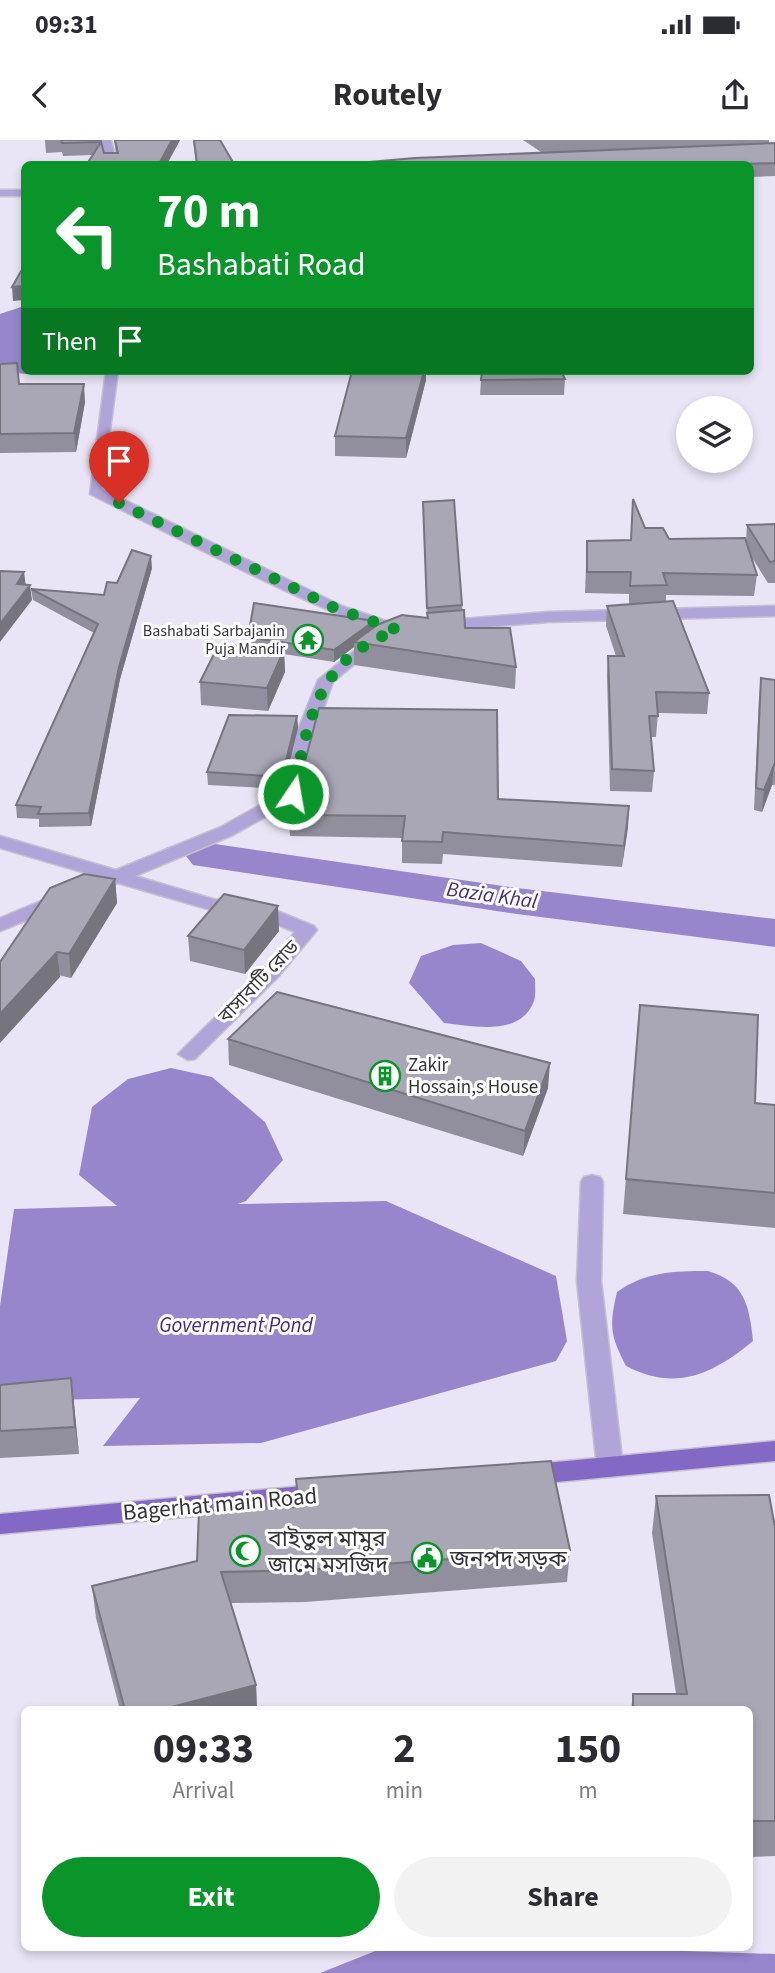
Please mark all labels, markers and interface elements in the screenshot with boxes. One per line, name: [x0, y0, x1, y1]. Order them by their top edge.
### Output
text: 09:31: [35, 6, 98, 43]
text: Routely: [333, 72, 442, 118]
icon: back: [21, 76, 59, 114]
icon: share: [716, 76, 754, 114]
text: 70 m: [157, 177, 261, 247]
icon: left: [42, 189, 133, 280]
text: Bashabati Road: [157, 242, 366, 288]
icon: arrive: [111, 322, 149, 360]
text: Then: [42, 323, 97, 360]
map controls: [676, 396, 753, 473]
button: layers: [676, 396, 753, 473]
pin: [89, 431, 149, 503]
icon: arrive: [100, 442, 138, 480]
place label: Bashabati Sarbajanin Puja Mandir: [143, 620, 285, 660]
temple icon: Bashabati Sarbajanin Puja Mandir: [291, 623, 325, 657]
position arrow: [256, 757, 330, 831]
water label: Bazia Khal: [445, 874, 540, 916]
street label: বাসাবাটি রোড: [212, 934, 306, 1030]
place label: Zakir Hossain,s House: [408, 1052, 538, 1101]
building icon: Zakir Hossain,s House: [368, 1059, 402, 1093]
water label: Government Pond: [159, 1310, 314, 1340]
street label: Bagerhat main Road: [122, 1479, 318, 1529]
place label: বাইতুল মামুর জামে মসজিদ: [267, 1522, 388, 1581]
mosque icon: বাইতুল মামুর জামে মসজিদ: [228, 1534, 262, 1568]
public building icon: জনপদ সড়ক: [410, 1541, 444, 1575]
place label: জনপদ সড়ক: [449, 1542, 567, 1575]
text: 09:33: [153, 1719, 254, 1779]
text: 2: [393, 1719, 415, 1779]
text: 150: [555, 1719, 621, 1779]
text: Arrival: [172, 1774, 234, 1807]
text: min: [386, 1774, 423, 1807]
text: m: [578, 1774, 598, 1807]
button: Exit: [42, 1857, 380, 1937]
button: Share: [394, 1857, 732, 1937]

